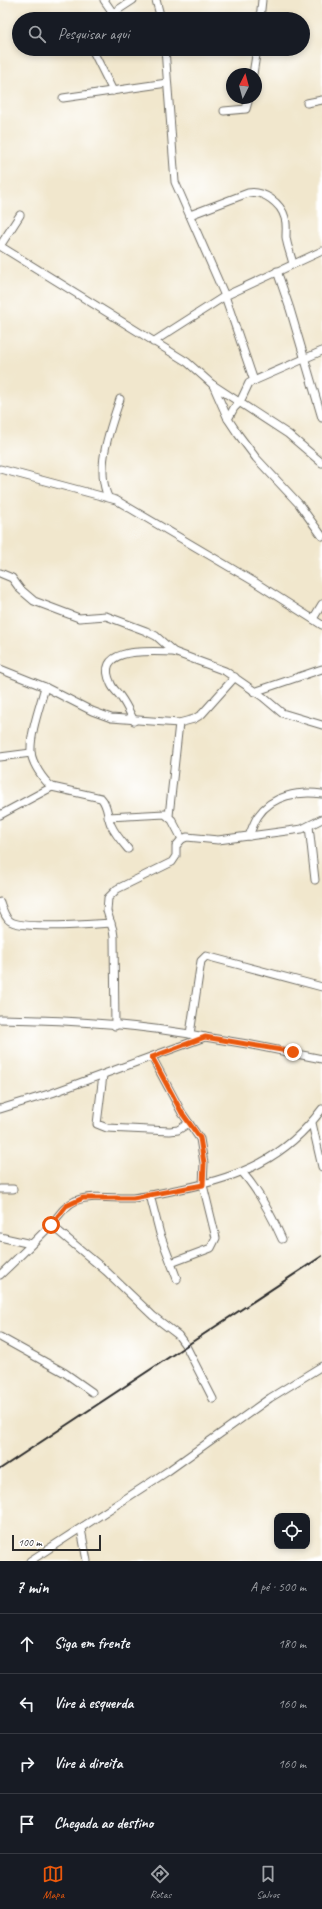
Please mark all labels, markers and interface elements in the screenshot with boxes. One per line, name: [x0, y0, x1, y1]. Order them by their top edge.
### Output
search box: [12, 12, 310, 56]
icon: search: [26, 23, 48, 45]
text: Pesquisar aqui: [58, 25, 129, 44]
north arrow: [226, 68, 262, 104]
route end: [284, 1043, 302, 1061]
route start: [42, 1216, 60, 1234]
map controls: [274, 1513, 310, 1549]
button: locate: [274, 1513, 310, 1549]
scale bar: [12, 1533, 101, 1552]
text: 100 m: [18, 1535, 42, 1549]
text: 7 min: [16, 1577, 49, 1598]
text: A pé · 500 m: [250, 1579, 306, 1595]
icon: ahead: [16, 1633, 38, 1655]
text: Siga em frente: [54, 1634, 130, 1653]
text: 180 m: [278, 1636, 306, 1652]
icon: left: [16, 1693, 38, 1715]
text: Vire à esquerda: [54, 1694, 133, 1713]
text: 160 m: [278, 1696, 306, 1712]
icon: right: [16, 1753, 38, 1775]
text: Vire à direita: [54, 1754, 123, 1773]
text: 160 m: [278, 1756, 306, 1772]
icon: arrive: [16, 1813, 38, 1835]
text: Chegada ao destino: [54, 1814, 153, 1833]
tab: Mapa: [42, 1863, 64, 1901]
tab: Rotas: [149, 1863, 171, 1901]
tab: Salvos: [256, 1863, 280, 1901]

